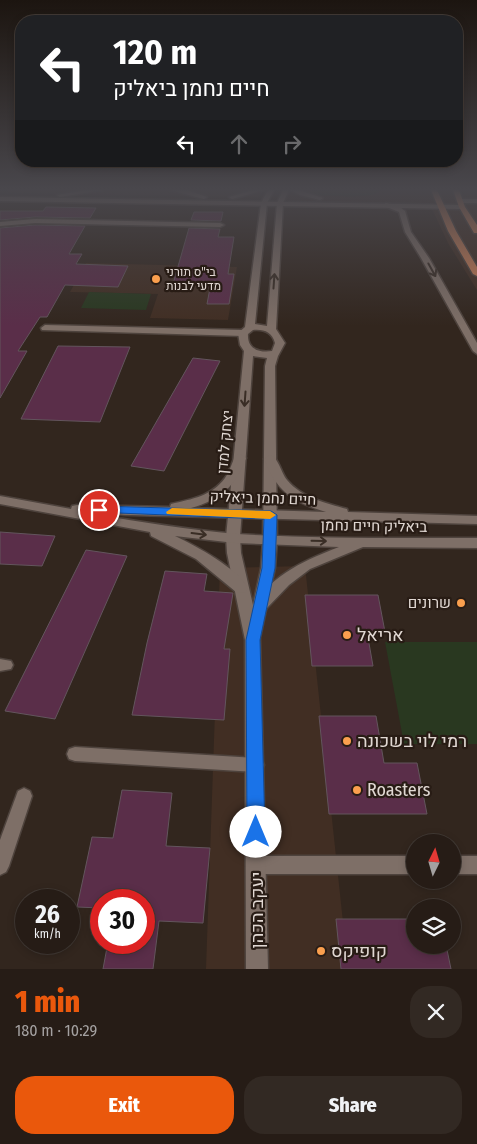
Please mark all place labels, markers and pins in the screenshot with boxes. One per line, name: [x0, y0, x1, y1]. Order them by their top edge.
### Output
place label: בי"ס תורני מדעי לבנות: [166, 265, 221, 293]
marker: בי"ס תורני מדעי לבנות: [150, 273, 162, 285]
pin: [78, 489, 120, 531]
place label: שרונים: [408, 594, 451, 612]
marker: שרונים: [455, 597, 467, 609]
place label: אריאל: [357, 624, 404, 646]
marker: אריאל: [341, 629, 353, 641]
place label: רמי לוי בשכונה: [357, 730, 467, 752]
marker: רמי לוי בשכונה: [341, 735, 353, 747]
place label: Roasters: [367, 779, 431, 801]
marker: Roasters: [351, 784, 363, 796]
place label: קופיקס: [331, 940, 387, 962]
marker: קופיקס: [315, 945, 327, 957]

